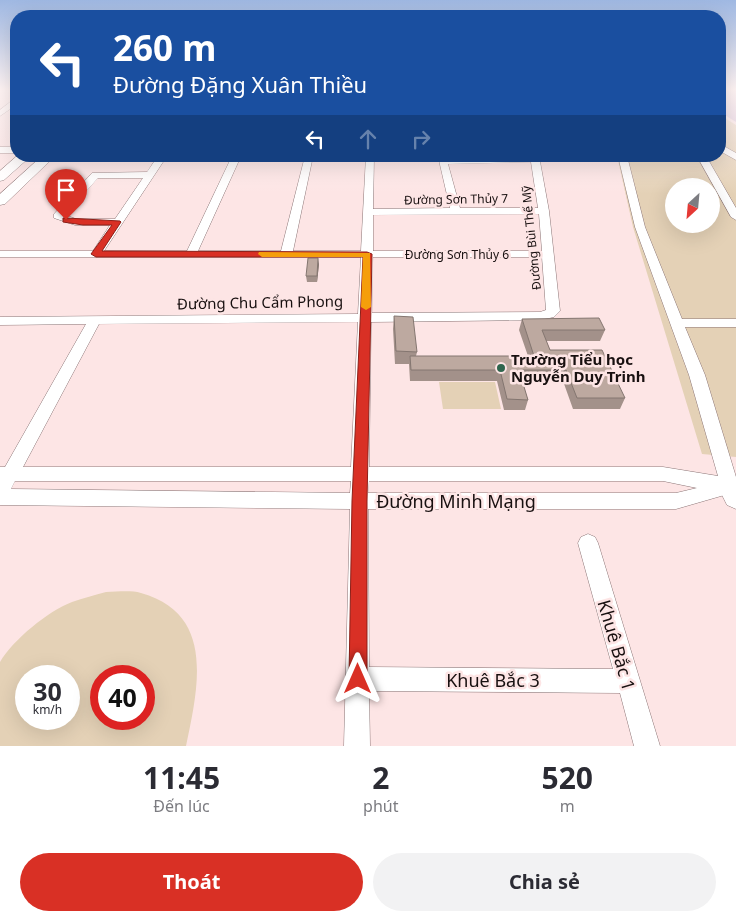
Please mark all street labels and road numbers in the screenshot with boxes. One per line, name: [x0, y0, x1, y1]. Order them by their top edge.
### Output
street label: Đường Bùi Thế Mỹ: [517, 184, 545, 291]
street label: Đường Sơn Thủy 7: [404, 190, 508, 208]
street label: Đường Sơn Thủy 6: [405, 246, 509, 263]
street label: Đường Chu Cẩm Phong: [177, 291, 343, 313]
street label: Đường Minh Mạng: [376, 489, 536, 513]
street label: Khuê Bắc 1: [593, 597, 641, 693]
street label: Khuê Bắc 3: [446, 668, 540, 692]

